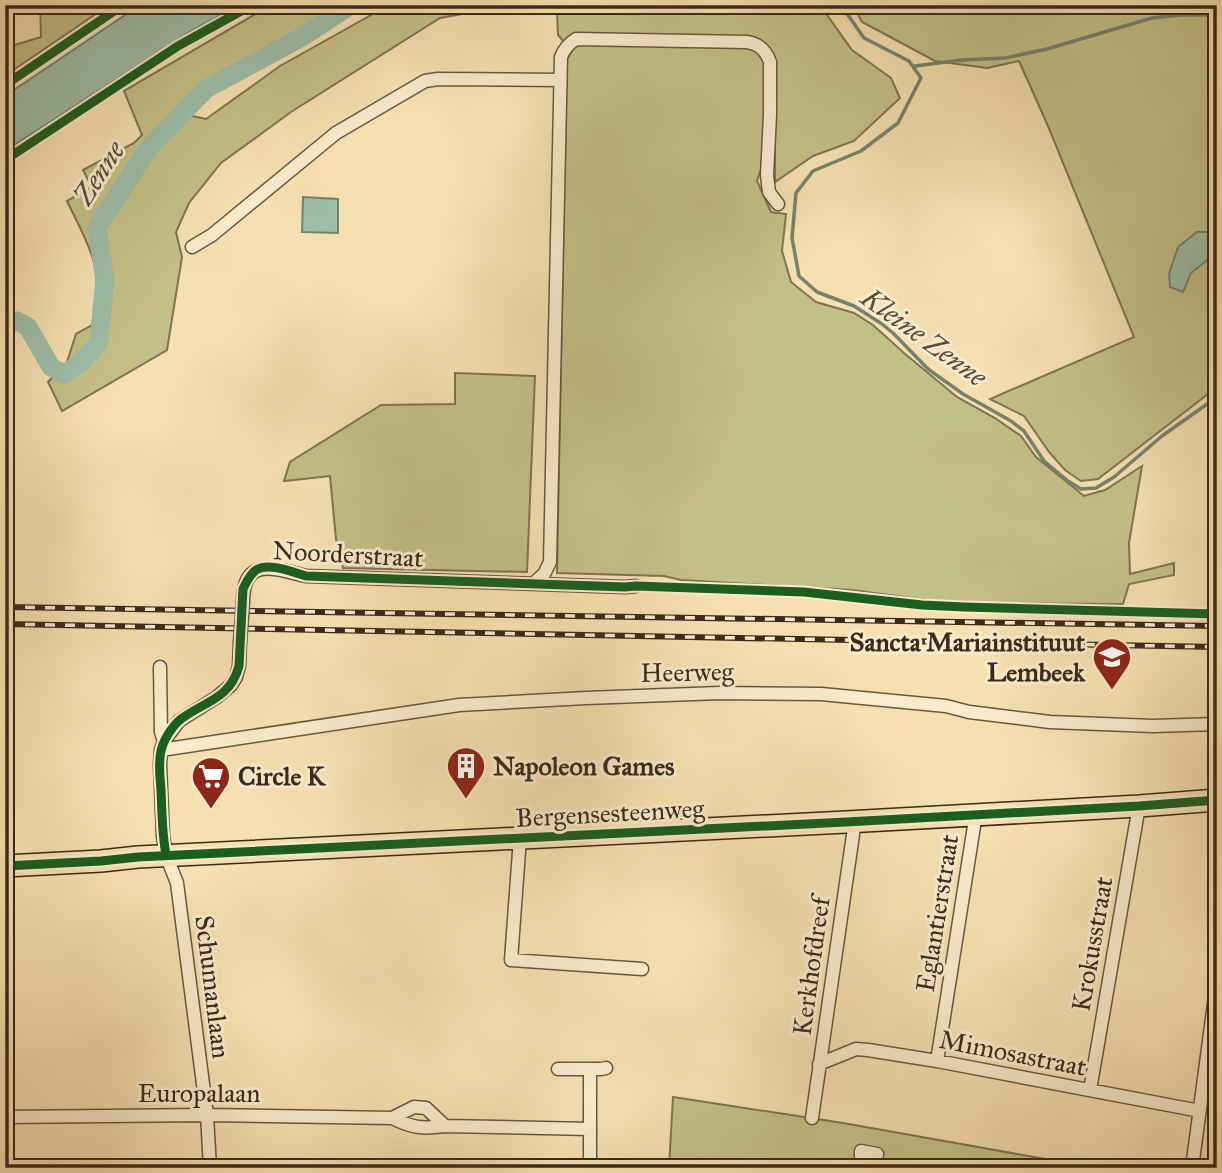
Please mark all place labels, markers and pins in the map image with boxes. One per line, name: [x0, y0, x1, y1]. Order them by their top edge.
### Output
place label: Sancta Mariainstituut Lembeek: [850, 626, 1086, 688]
school or university icon: Sancta Mariainstituut Lembeek: [1091, 636, 1133, 691]
building icon: Napoleon Games: [445, 745, 487, 800]
place label: Napoleon Games: [493, 750, 675, 782]
supermarket icon: Circle K: [190, 755, 232, 810]
place label: Circle K: [238, 760, 327, 792]

